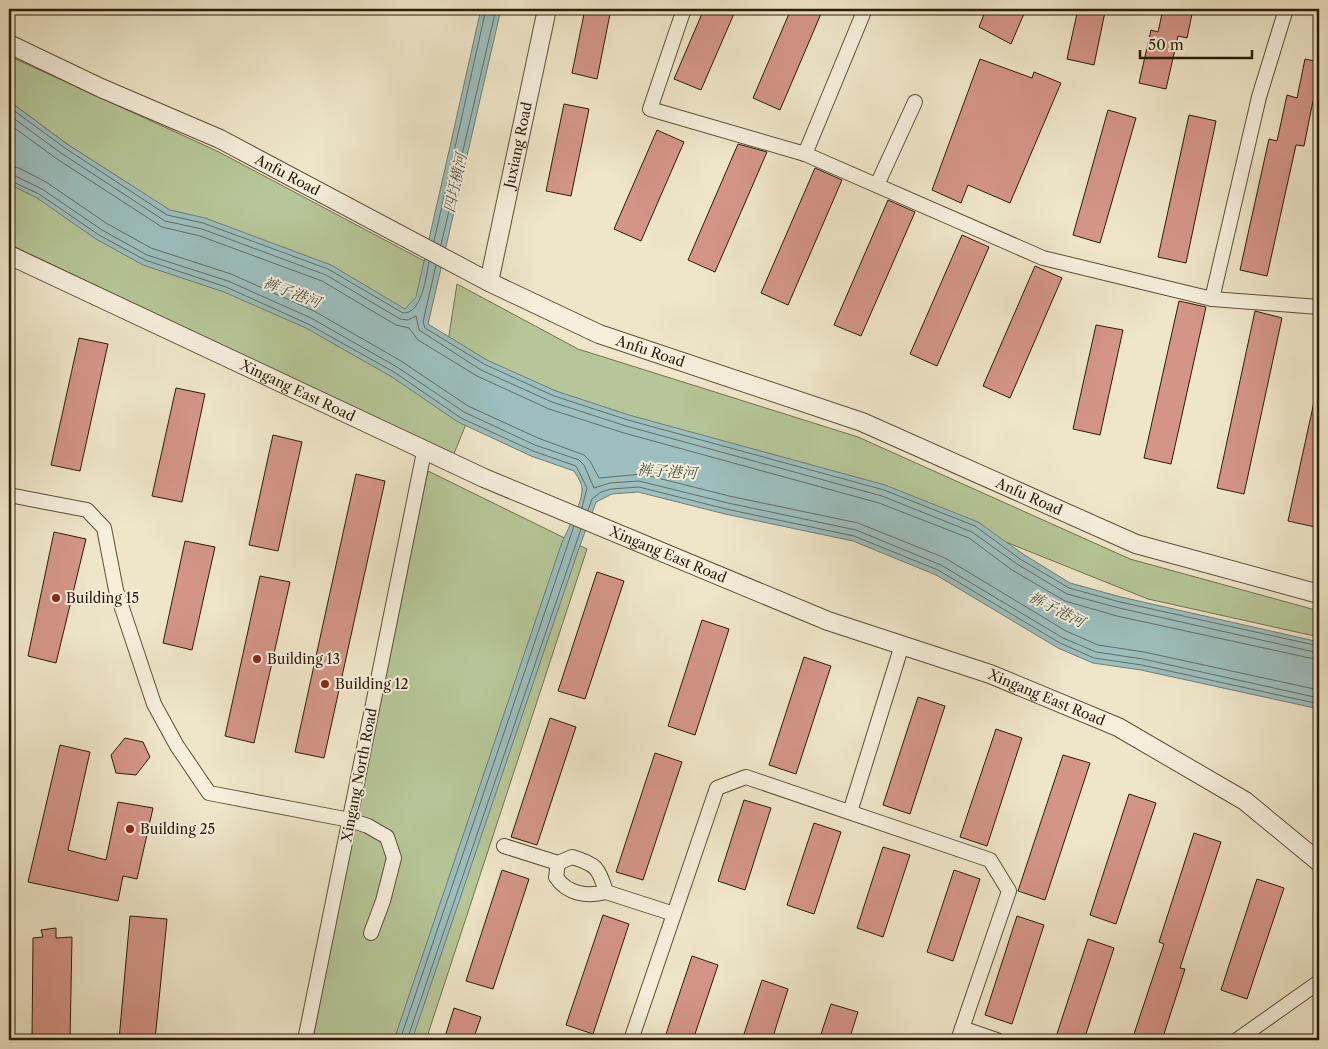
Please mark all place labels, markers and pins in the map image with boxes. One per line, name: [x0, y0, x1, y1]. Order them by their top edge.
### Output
place label: Building 15: [66, 589, 139, 607]
marker: Building 15: [50, 592, 62, 604]
place label: Building 13: [267, 650, 340, 668]
marker: Building 13: [251, 653, 263, 665]
place label: Building 12: [335, 675, 408, 693]
marker: Building 12: [319, 678, 331, 690]
place label: Building 25: [140, 820, 215, 838]
marker: Building 25: [124, 823, 136, 835]

